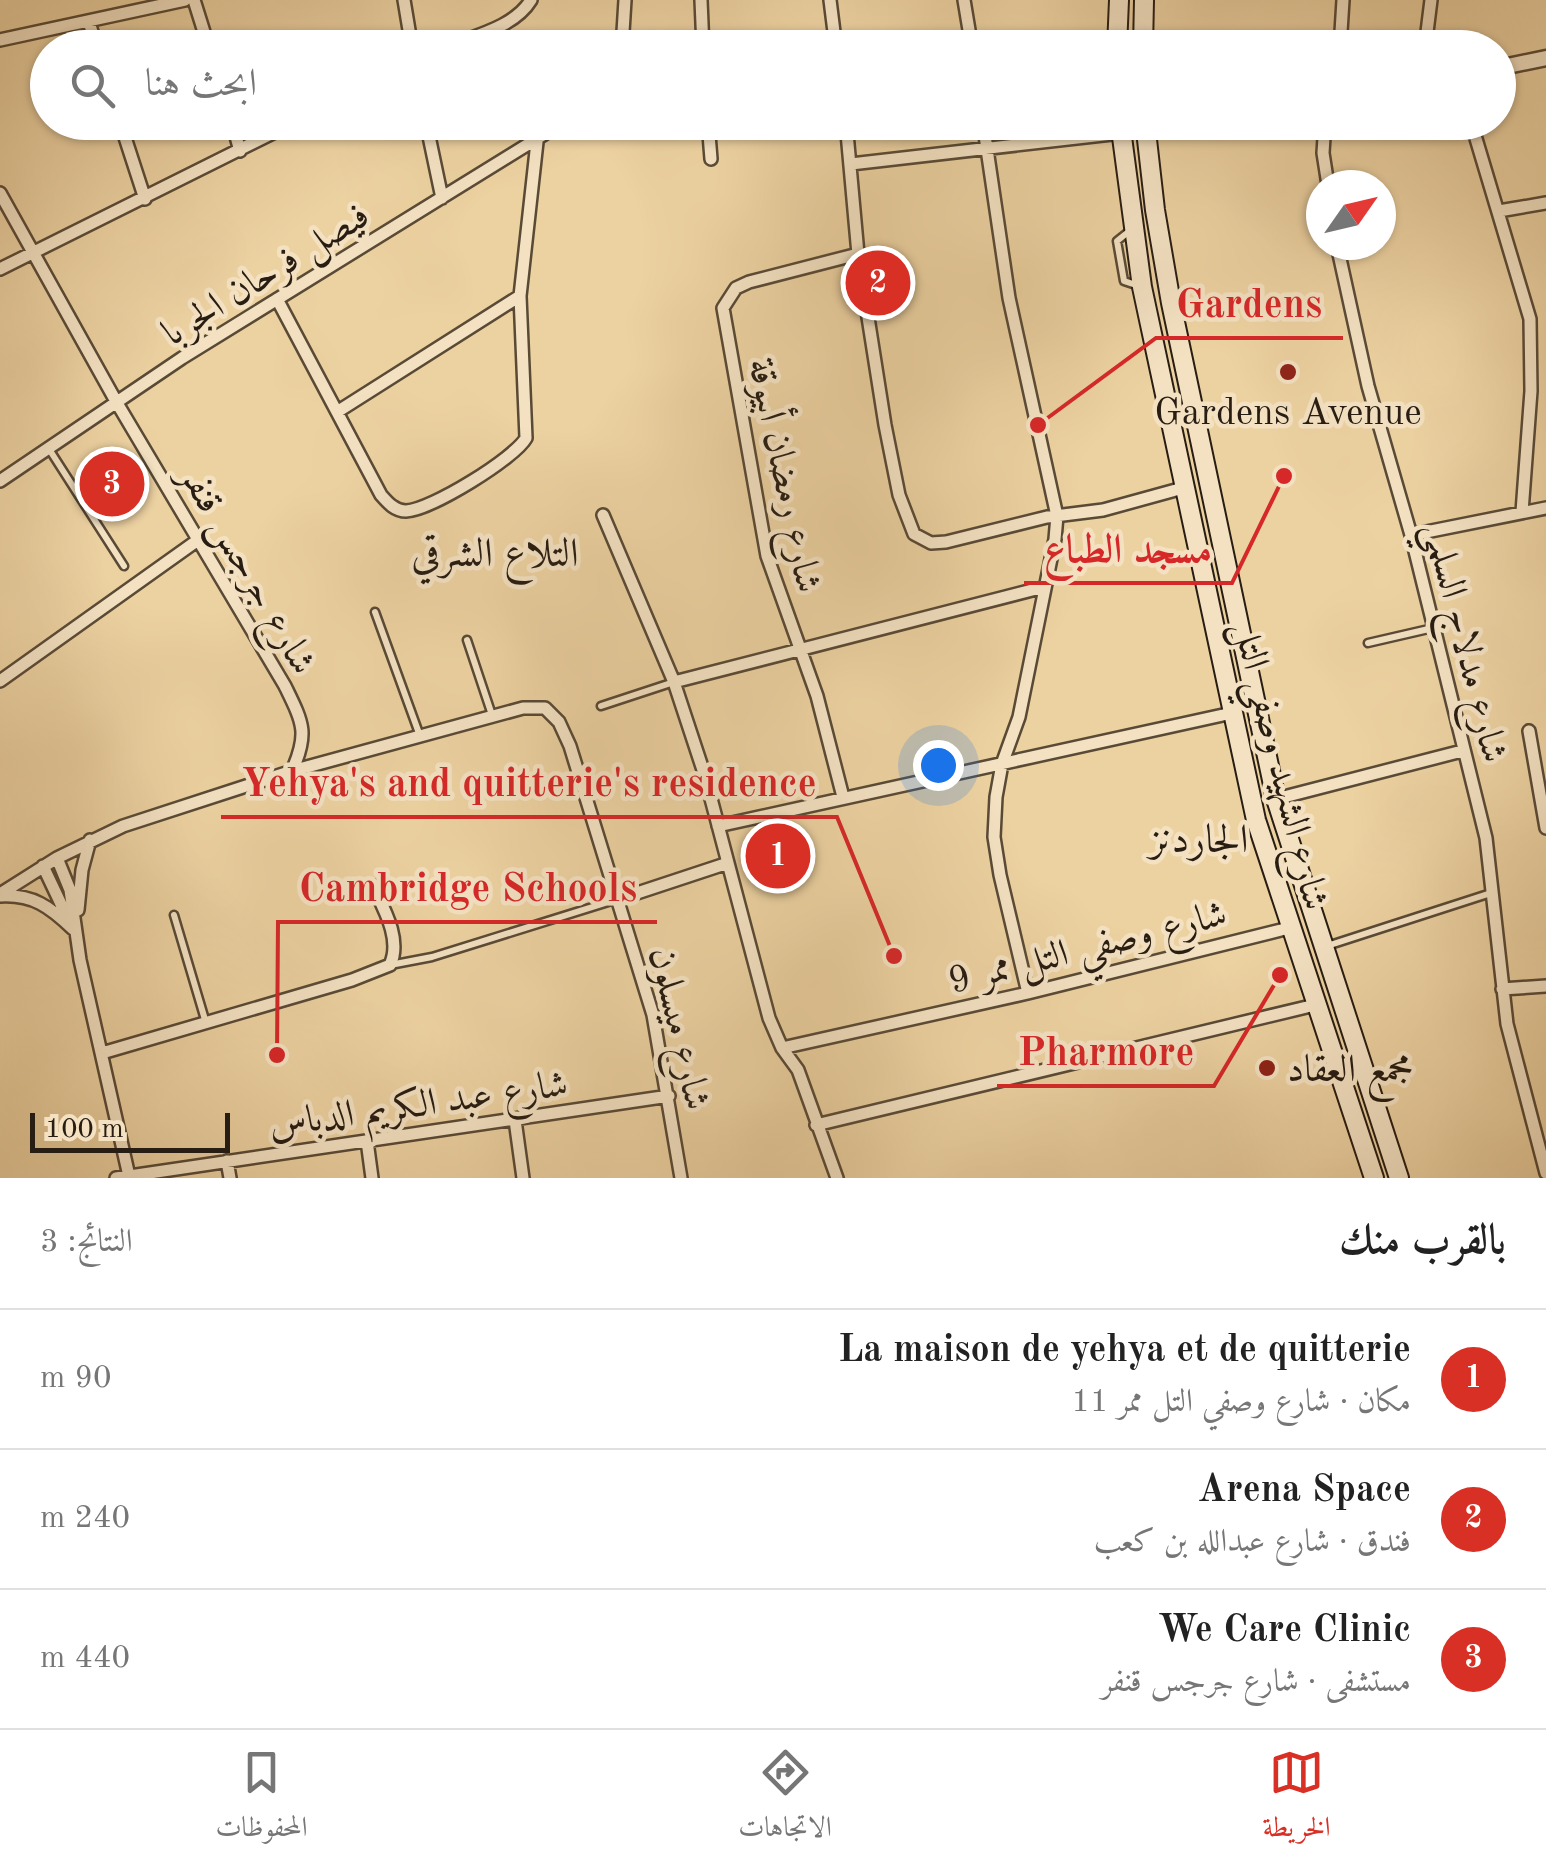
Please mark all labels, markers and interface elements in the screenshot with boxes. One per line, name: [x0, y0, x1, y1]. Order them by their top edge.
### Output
search box: [30, 30, 1516, 140]
icon: search: [65, 58, 120, 113]
text: ابحث هنا: [145, 66, 257, 104]
north arrow: [1306, 170, 1396, 260]
street label: فيصل فرحان الجربا: [157, 197, 379, 358]
pin: 2: [846, 246, 910, 320]
callout: Gardens: [1156, 268, 1343, 338]
text: Gardens: [1176, 287, 1322, 327]
street label: شارع رمضان أبيوقة: [731, 353, 836, 598]
marker: Gardens Avenue: [1277, 361, 1299, 383]
place label: Gardens Avenue: [1154, 395, 1422, 433]
pin: 3: [80, 446, 144, 522]
street label: شارع جرجس قنفر: [162, 456, 321, 686]
callout: مسجد الطباع: [1024, 513, 1232, 583]
street label: شارع مدلاج السلمي: [1402, 519, 1512, 770]
text: مسجد الطباع: [1044, 531, 1212, 581]
district label: التلاع الشرقي: [411, 534, 579, 586]
street label: شارع الشهيد وصفي التل: [1209, 617, 1333, 918]
your location: [913, 740, 964, 791]
callout: Yehya's and quitterie's residence: [221, 747, 837, 817]
text: Yehya's and quitterie's residence: [241, 766, 817, 806]
pin: 1: [746, 818, 810, 894]
district label: الجاردنز: [1146, 822, 1248, 862]
callout: Cambridge Schools: [278, 852, 657, 922]
text: Cambridge Schools: [299, 871, 637, 911]
street label: شارع وصفي التل ممر 9: [945, 896, 1235, 1017]
street label: شارع ميسلون: [632, 944, 715, 1116]
callout: Pharmore: [997, 1016, 1214, 1086]
text: Pharmore: [1018, 1035, 1194, 1075]
place label: مجمع العقاد: [1287, 1052, 1413, 1102]
marker: مجمع العقاد: [1256, 1057, 1278, 1079]
street label: شارع عبد الكريم الدباس: [266, 1064, 572, 1157]
scale bar: [30, 1108, 230, 1152]
text: 100 m: [45, 1116, 124, 1144]
text: بالقرب منك: [1339, 1221, 1506, 1263]
text: النتائج: 3: [40, 1227, 133, 1259]
text: La maison de yehya et de quitterie: [838, 1332, 1411, 1370]
text: 90 m: [40, 1363, 112, 1395]
text: 1: [1464, 1363, 1483, 1395]
text: مكان · شارع وصفي التل ممر 11: [1072, 1387, 1411, 1419]
text: Arena Space: [1198, 1472, 1411, 1510]
text: 240 m: [40, 1503, 130, 1535]
text: 2: [1464, 1503, 1483, 1535]
text: فندق · شارع عبدالله بن كعب: [1094, 1527, 1411, 1559]
text: We Care Clinic: [1158, 1612, 1411, 1650]
text: 440 m: [40, 1643, 130, 1675]
text: 3: [1464, 1643, 1483, 1675]
text: مستشفى · شارع جرجس قنفر: [1101, 1667, 1411, 1699]
tab: المحفوظات: [215, 1745, 308, 1854]
tab: الاتجاهات: [738, 1745, 832, 1854]
tab: الخريطة: [1263, 1745, 1331, 1854]

